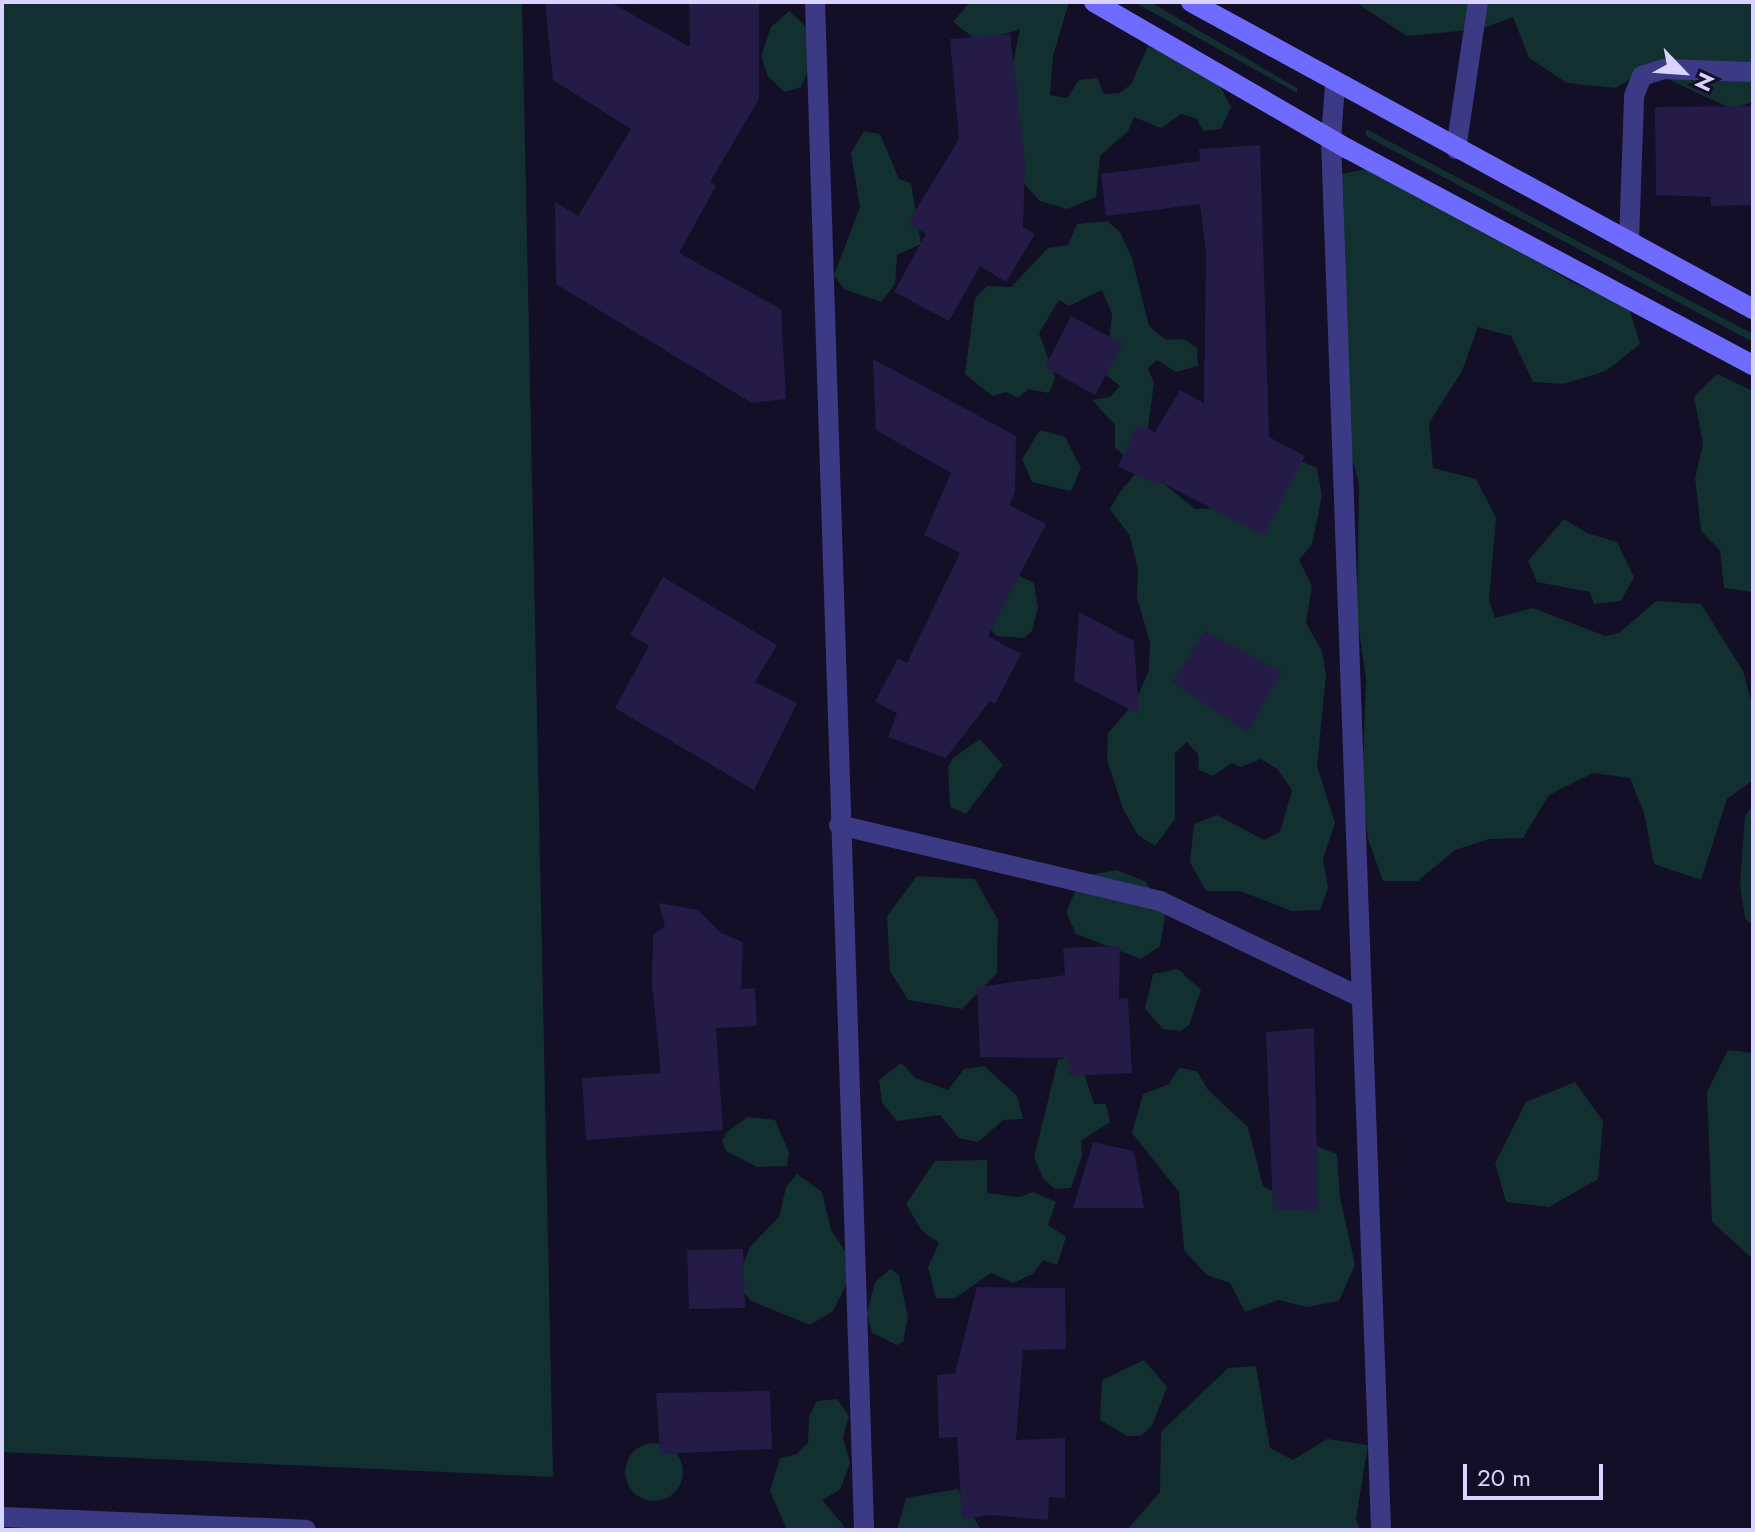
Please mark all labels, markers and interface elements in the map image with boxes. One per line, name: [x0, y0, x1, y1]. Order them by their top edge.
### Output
north arrow: [1643, 32, 1723, 112]
text: N: [1687, 67, 1723, 97]
scale bar: [1467, 1448, 1607, 1498]
text: 20 m: [1477, 1460, 1531, 1495]

